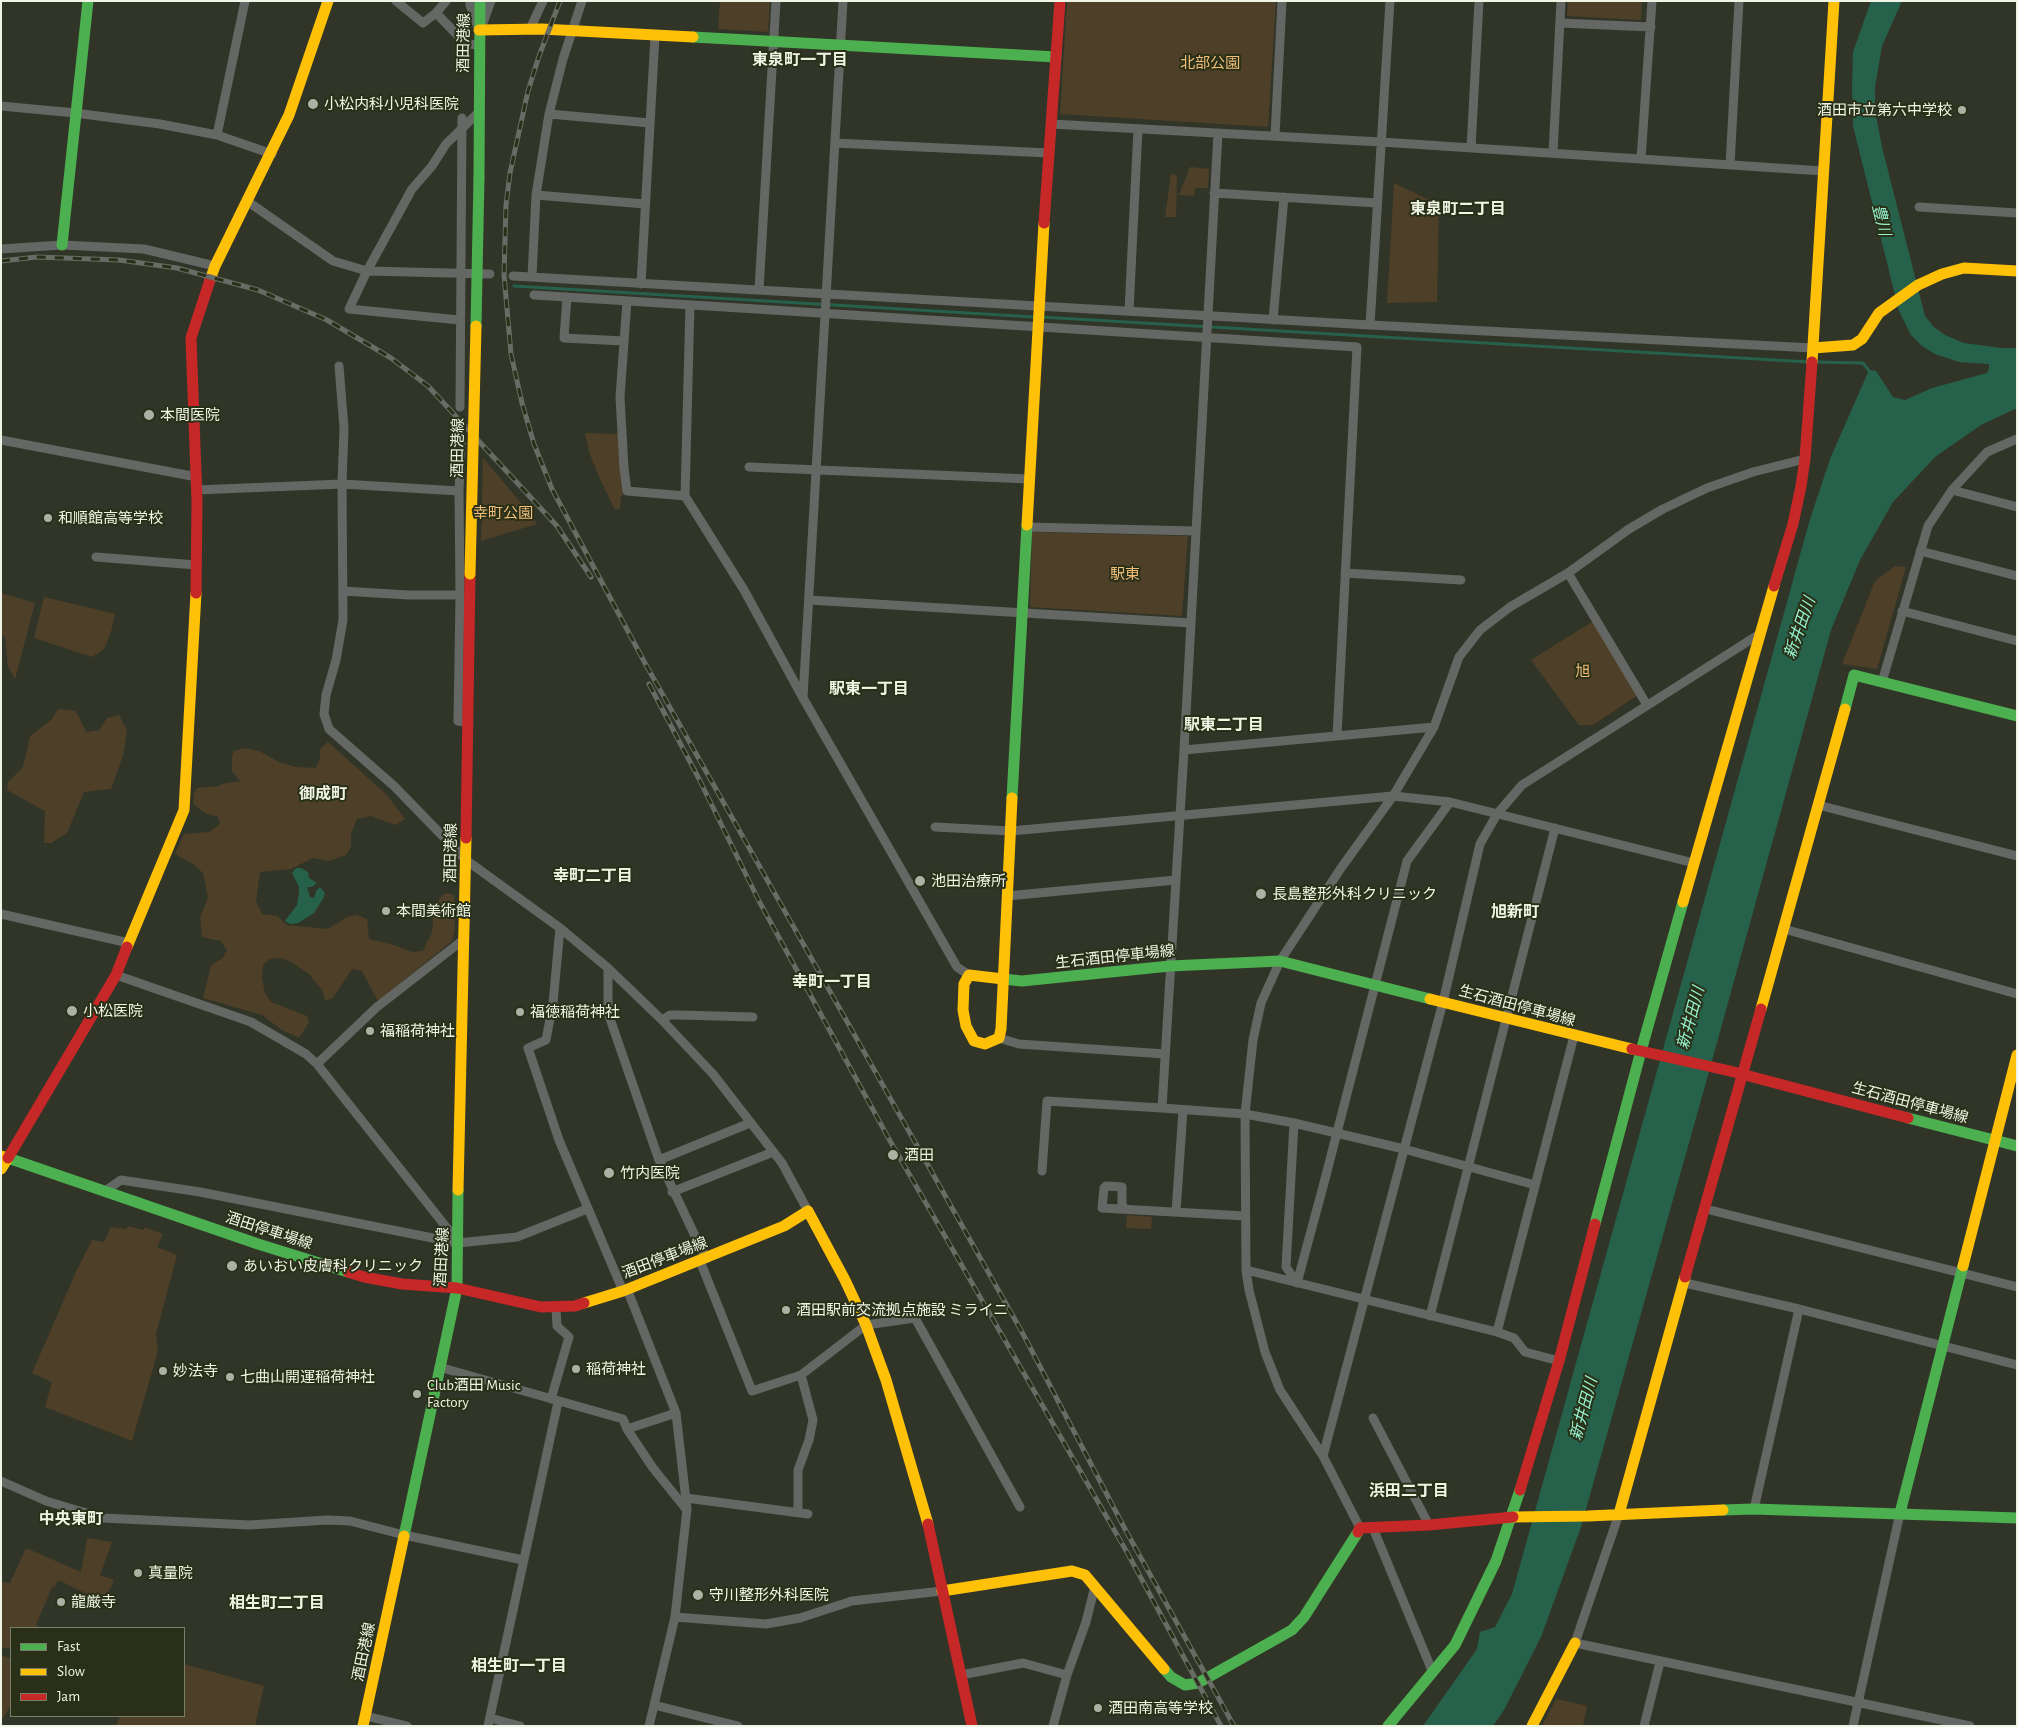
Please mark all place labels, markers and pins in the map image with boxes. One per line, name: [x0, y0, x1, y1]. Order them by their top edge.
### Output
place label: 小松内科小児科医院: [324, 95, 459, 113]
marker: 小松内科小児科医院: [306, 97, 320, 111]
place label: 酒田市立第六中学校: [1817, 101, 1952, 119]
marker: 酒田市立第六中学校: [1956, 104, 1968, 116]
place label: 本間医院: [160, 406, 220, 424]
marker: 本間医院: [142, 408, 156, 422]
place label: 和順館高等学校: [58, 509, 163, 527]
marker: 和順館高等学校: [42, 512, 54, 524]
place label: 池田治療所: [931, 872, 1006, 890]
marker: 池田治療所: [913, 874, 927, 888]
place label: 長島整形外科クリニック: [1272, 885, 1437, 903]
marker: 長島整形外科クリニック: [1254, 887, 1268, 901]
place label: 本間美術館: [396, 902, 471, 920]
marker: 本間美術館: [380, 905, 392, 917]
place label: 小松医院: [83, 1002, 143, 1020]
place label: 福徳稲荷神社: [530, 1003, 620, 1021]
marker: 小松医院: [65, 1004, 79, 1018]
marker: 福徳稲荷神社: [514, 1006, 526, 1018]
place label: 福稲荷神社: [380, 1022, 455, 1040]
marker: 福稲荷神社: [364, 1025, 376, 1037]
place label: 酒田: [904, 1146, 934, 1164]
marker: 酒田: [886, 1148, 900, 1162]
place label: 竹内医院: [620, 1164, 680, 1182]
marker: 竹内医院: [602, 1166, 616, 1180]
place label: あいおい皮膚科クリニック: [243, 1257, 423, 1275]
marker: あいおい皮膚科クリニック: [225, 1259, 239, 1273]
place label: 酒田駅前交流拠点施設 ミライニ: [796, 1301, 1008, 1319]
marker: 酒田駅前交流拠点施設 ミライニ: [780, 1304, 792, 1316]
place label: 稲荷神社: [586, 1360, 646, 1378]
place label: 妙法寺: [173, 1362, 218, 1380]
marker: 稲荷神社: [570, 1363, 582, 1375]
marker: 妙法寺: [157, 1365, 169, 1377]
place label: 七曲山開運稲荷神社: [240, 1368, 375, 1386]
marker: 七曲山開運稲荷神社: [224, 1371, 236, 1383]
place label: Club酒田 Music Factory: [427, 1376, 520, 1411]
marker: Club酒田 Music Factory: [411, 1388, 423, 1400]
place label: 真量院: [148, 1564, 193, 1582]
marker: 真量院: [132, 1567, 144, 1579]
place label: 守川整形外科医院: [709, 1586, 829, 1604]
marker: 守川整形外科医院: [691, 1588, 705, 1602]
place label: 龍厳寺: [71, 1593, 116, 1611]
marker: 龍厳寺: [55, 1596, 67, 1608]
place label: 酒田南高等学校: [1108, 1699, 1213, 1717]
marker: 酒田南高等学校: [1092, 1702, 1104, 1714]

